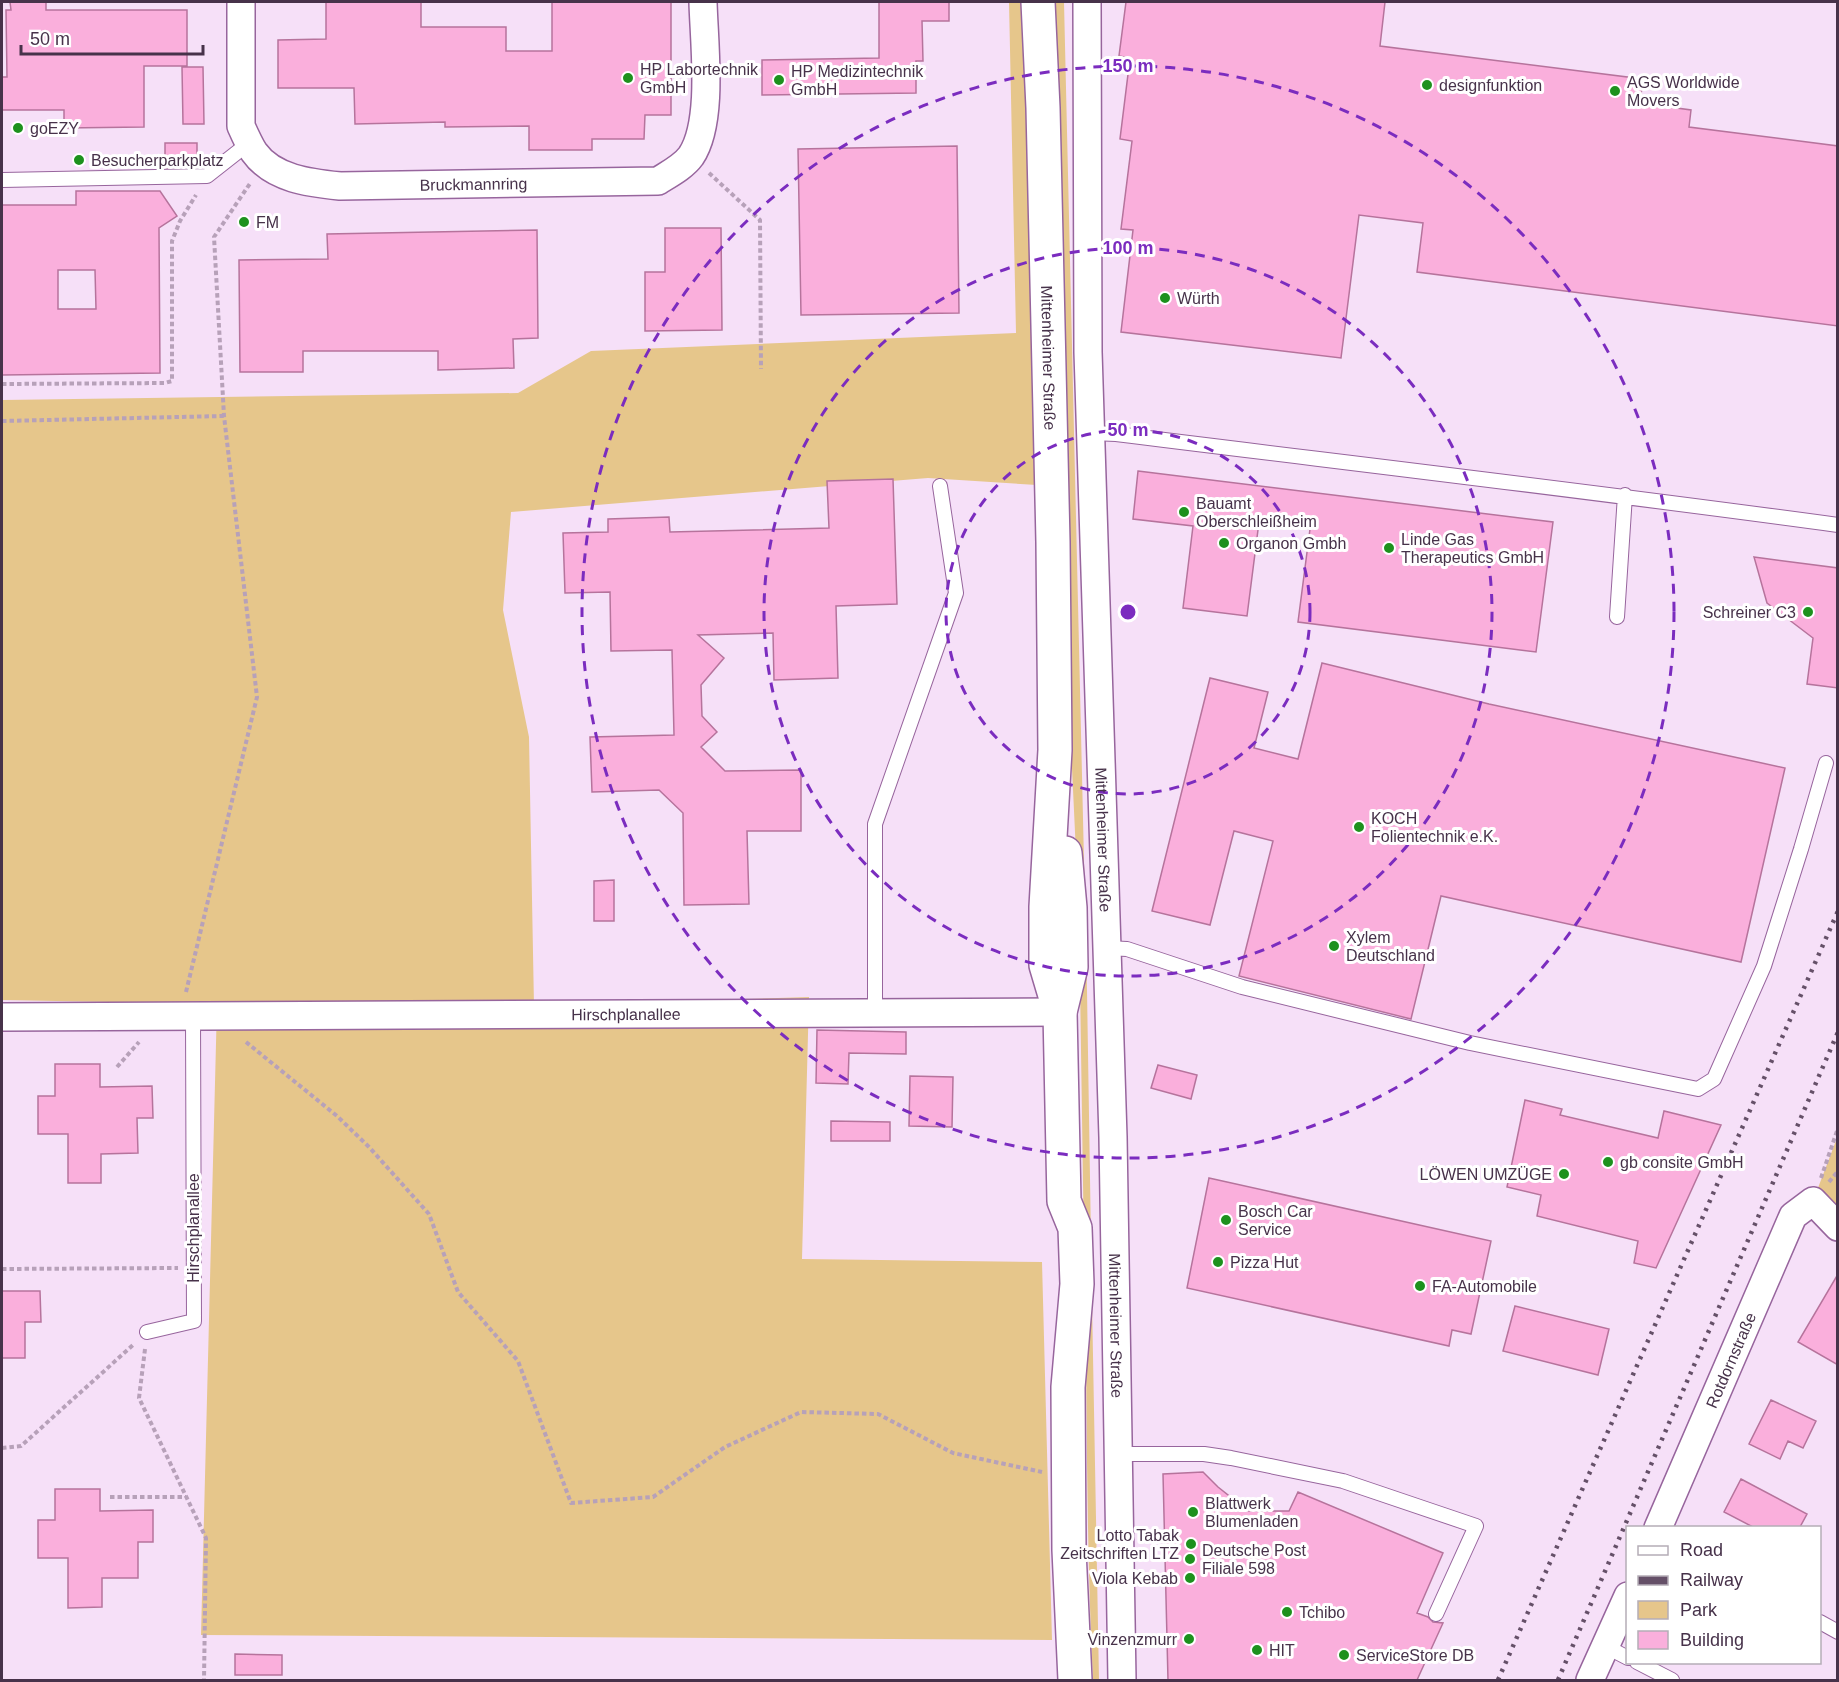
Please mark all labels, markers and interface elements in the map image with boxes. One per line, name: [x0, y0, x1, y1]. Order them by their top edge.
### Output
scale bar: [21, 18, 202, 56]
text: 50 m: [30, 29, 70, 49]
text: 150 m: [1102, 56, 1154, 76]
place label: HP Labortechnik GmbH: [640, 61, 759, 96]
place label: HP Medizintechnik GmbH: [791, 63, 924, 98]
marker: HP Labortechnik GmbH: [621, 71, 635, 85]
marker: HP Medizintechnik GmbH: [772, 73, 786, 87]
place label: AGS Worldwide Movers: [1627, 74, 1740, 109]
place label: designfunktion: [1439, 77, 1542, 94]
marker: designfunktion: [1420, 78, 1434, 92]
marker: AGS Worldwide Movers: [1608, 84, 1622, 98]
place label: goEZY: [30, 120, 79, 137]
marker: goEZY: [11, 121, 25, 135]
place label: Besucherparkplatz: [91, 152, 224, 169]
marker: Besucherparkplatz: [72, 153, 86, 167]
street label: Bruckmannring: [419, 175, 527, 193]
place label: FM: [256, 214, 279, 231]
marker: FM: [237, 215, 251, 229]
text: 100 m: [1102, 238, 1154, 258]
street label: Mittenheimer Straße: [1039, 285, 1059, 431]
place label: Würth: [1177, 290, 1220, 307]
marker: Würth: [1158, 291, 1172, 305]
text: 50 m: [1107, 420, 1149, 440]
place label: Bauamt Oberschleißheim: [1196, 495, 1317, 530]
marker: Bauamt Oberschleißheim: [1177, 505, 1191, 519]
place label: Linde Gas Therapeutics GmbH: [1401, 531, 1544, 566]
place label: Organon Gmbh: [1236, 535, 1346, 552]
marker: Organon Gmbh: [1217, 536, 1231, 550]
marker: Linde Gas Therapeutics GmbH: [1382, 541, 1396, 555]
centre of rings: [1118, 602, 1138, 622]
place label: Schreiner C3: [1703, 604, 1796, 621]
marker: Schreiner C3: [1801, 605, 1815, 619]
street label: Mittenheimer Straße: [1093, 767, 1114, 913]
place label: KOCH Folientechnik e.K.: [1371, 810, 1498, 845]
marker: KOCH Folientechnik e.K.: [1352, 820, 1366, 834]
place label: Xylem Deutschland: [1346, 929, 1435, 964]
marker: Xylem Deutschland: [1327, 939, 1341, 953]
street label: Hirschplanallee: [571, 1005, 681, 1023]
place label: gb consite GmbH: [1620, 1154, 1744, 1171]
marker: gb consite GmbH: [1601, 1155, 1615, 1169]
place label: LÖWEN UMZÜGE: [1420, 1166, 1552, 1183]
marker: LÖWEN UMZÜGE: [1557, 1167, 1571, 1181]
street label: Hirschplanallee: [185, 1173, 202, 1283]
place label: Bosch Car Service: [1238, 1203, 1313, 1238]
marker: Bosch Car Service: [1219, 1213, 1233, 1227]
street label: Mittenheimer Straße: [1106, 1253, 1126, 1398]
place label: Pizza Hut: [1230, 1254, 1299, 1271]
marker: Pizza Hut: [1211, 1255, 1225, 1269]
place label: FA-Automobile: [1432, 1278, 1537, 1295]
marker: FA-Automobile: [1413, 1279, 1427, 1293]
street label: Rotdornstraße: [1703, 1310, 1759, 1410]
place label: Blattwerk Blumenladen: [1205, 1495, 1298, 1530]
marker: Blattwerk Blumenladen: [1186, 1505, 1200, 1519]
legend: [1626, 1526, 1821, 1664]
place label: Lotto Tabak Zeitschriften LTZ: [1060, 1527, 1180, 1562]
marker: Lotto Tabak Zeitschriften LTZ: [1184, 1537, 1198, 1551]
text: Road: [1680, 1540, 1723, 1560]
place label: Deutsche Post Filiale 598: [1202, 1542, 1307, 1577]
marker: Deutsche Post Filiale 598: [1183, 1552, 1197, 1566]
place label: Viola Kebab: [1092, 1570, 1178, 1587]
text: Railway: [1680, 1570, 1743, 1590]
marker: Viola Kebab: [1183, 1571, 1197, 1585]
text: Park: [1680, 1600, 1718, 1620]
place label: Tchibo: [1299, 1604, 1345, 1621]
marker: Tchibo: [1280, 1605, 1294, 1619]
text: Building: [1680, 1630, 1744, 1650]
place label: Vinzenzmurr: [1087, 1631, 1178, 1648]
marker: Vinzenzmurr: [1182, 1632, 1196, 1646]
place label: HIT: [1269, 1642, 1295, 1659]
marker: HIT: [1250, 1643, 1264, 1657]
place label: ServiceStore DB: [1356, 1647, 1474, 1664]
marker: ServiceStore DB: [1337, 1648, 1351, 1662]

